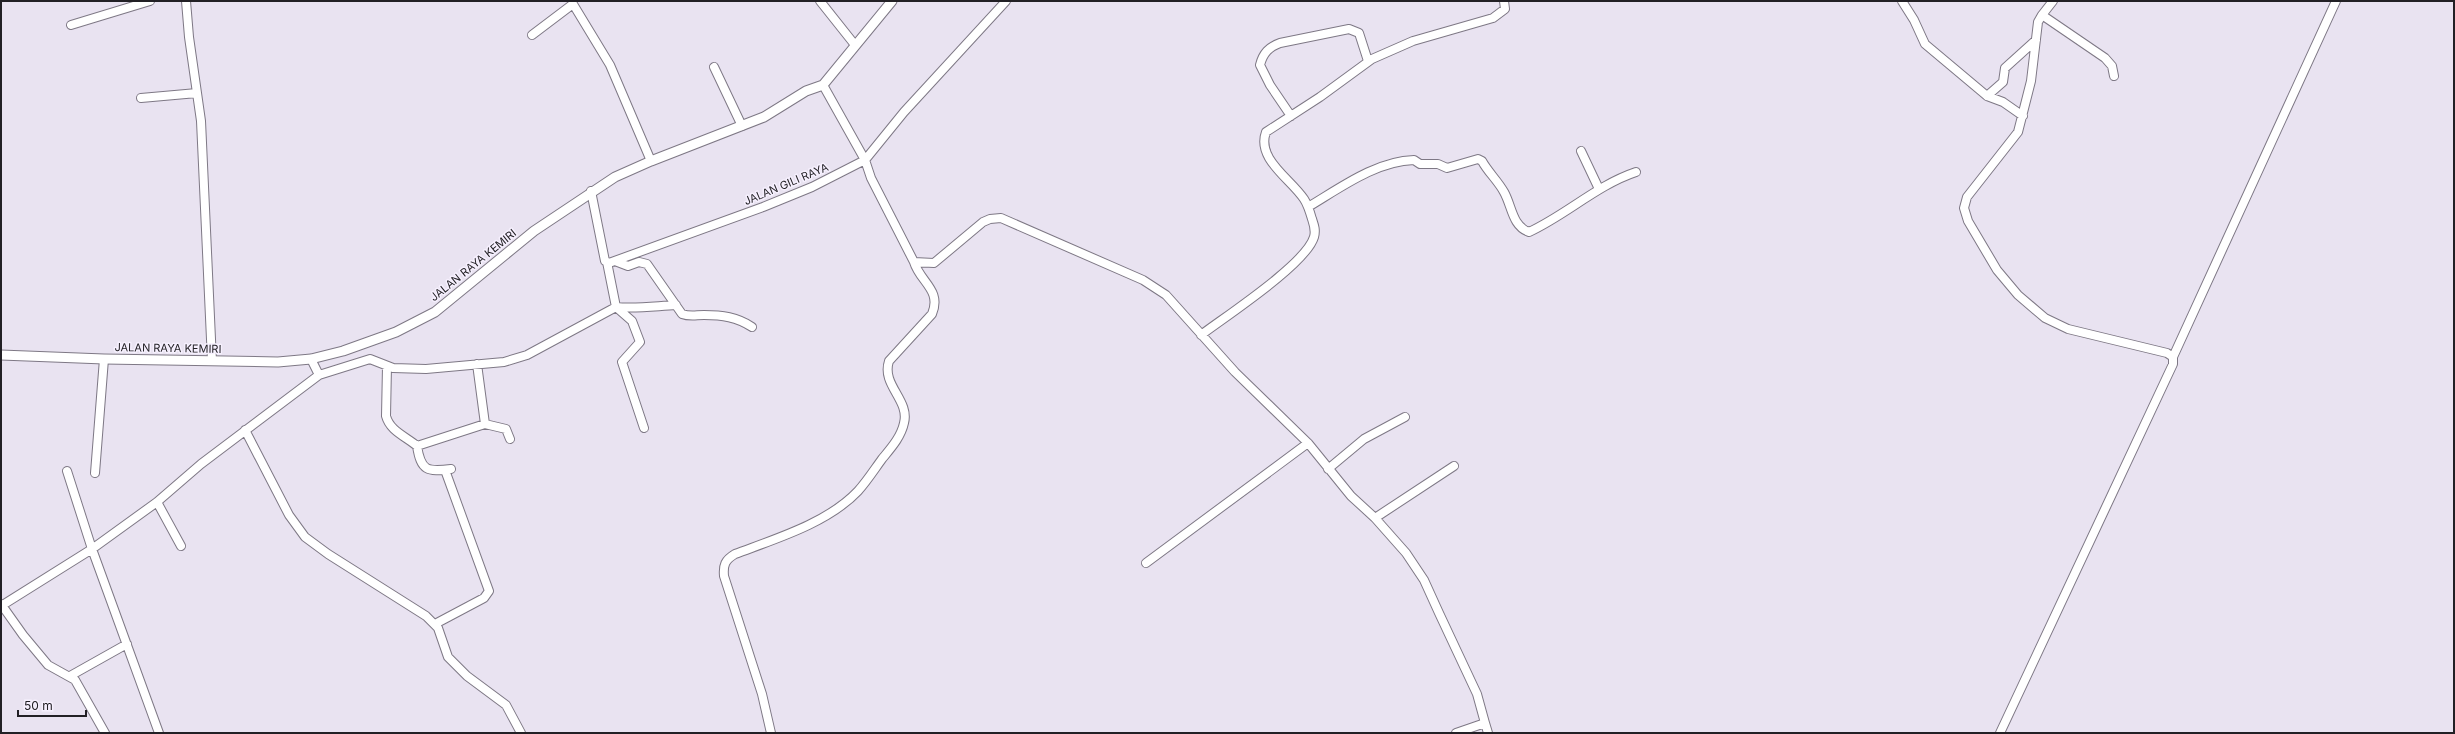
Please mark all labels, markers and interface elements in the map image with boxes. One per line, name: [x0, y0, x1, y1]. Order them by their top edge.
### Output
street label: JALAN GILI RAYA: [742, 160, 831, 208]
street label: JALAN RAYA KEMIRI: [427, 226, 519, 304]
street label: JALAN RAYA KEMIRI: [114, 340, 222, 356]
scale bar: [18, 692, 86, 718]
text: 50 m: [24, 698, 53, 713]

